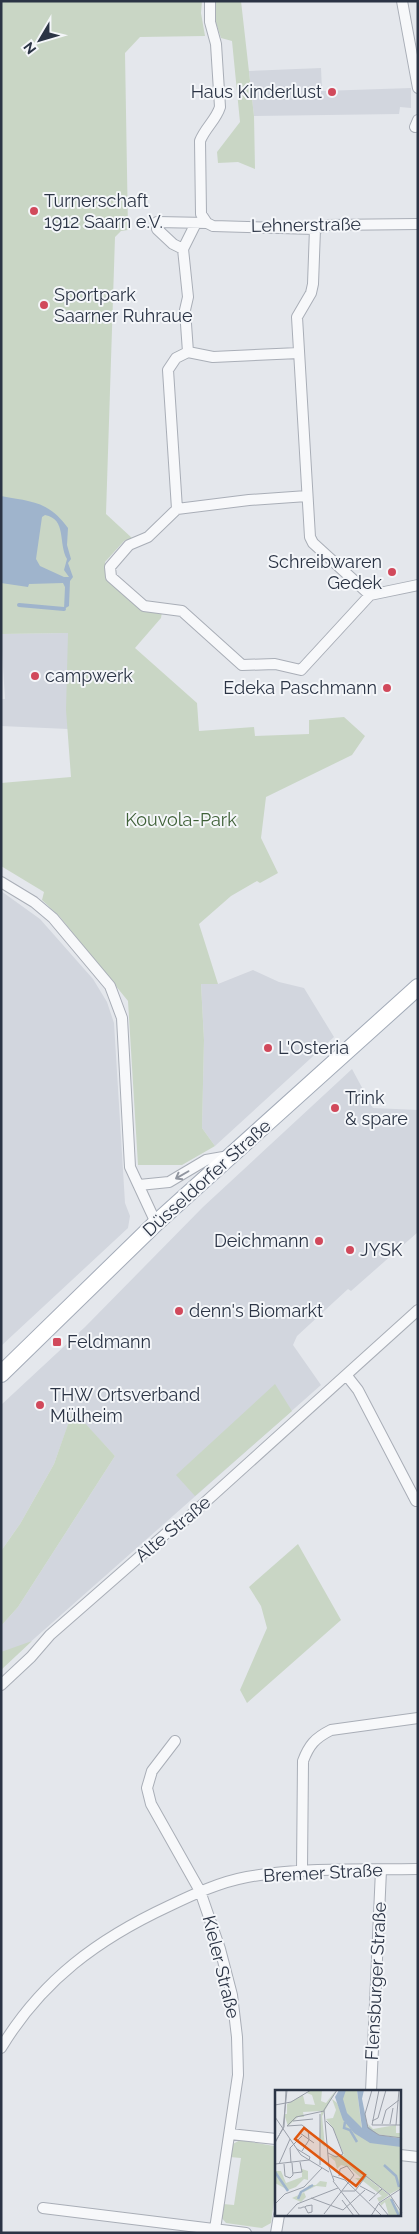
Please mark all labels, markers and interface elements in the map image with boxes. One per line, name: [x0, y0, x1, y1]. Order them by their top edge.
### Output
north arrow: [15, 15, 65, 65]
text: N: [20, 39, 39, 57]
place label: Haus Kinderlust: [191, 81, 322, 102]
marker: Haus Kinderlust: [326, 86, 338, 98]
place label: Turnerschaft 1912 Saarn e.V.: [44, 190, 163, 232]
marker: Turnerschaft 1912 Saarn e.V.: [28, 205, 40, 217]
street label: Lehnerstraße: [251, 213, 362, 236]
place label: Sportpark Saarner Ruhraue: [54, 284, 193, 326]
marker: Sportpark Saarner Ruhraue: [38, 299, 50, 311]
place label: Schreibwaren Gedek: [268, 551, 382, 593]
marker: Schreibwaren Gedek: [386, 566, 398, 578]
place label: campwerk: [45, 665, 133, 686]
marker: campwerk: [29, 670, 41, 682]
place label: Edeka Paschmann: [223, 677, 377, 698]
marker: Edeka Paschmann: [381, 682, 393, 694]
park label: Kouvola-Park: [125, 809, 237, 830]
place label: L'Osteria: [278, 1037, 349, 1058]
marker: L'Osteria: [262, 1042, 274, 1054]
place label: Trink & spare: [345, 1087, 408, 1129]
marker: Trink & spare: [329, 1102, 341, 1114]
street label: Düsseldorfer Straße: [138, 1114, 275, 1241]
one-way arrow: [175, 1170, 189, 1180]
place label: Deichmann: [214, 1230, 309, 1251]
marker: Deichmann: [313, 1235, 325, 1247]
place label: JYSK: [360, 1239, 403, 1260]
marker: JYSK: [344, 1244, 356, 1256]
place label: denn's Biomarkt: [189, 1300, 323, 1321]
marker: denn's Biomarkt: [173, 1305, 185, 1317]
place label: Feldmann: [67, 1331, 151, 1352]
marker: Feldmann: [51, 1336, 63, 1348]
place label: THW Ortsverband Mülheim: [50, 1384, 200, 1426]
marker: THW Ortsverband Mülheim: [34, 1399, 46, 1411]
street label: Alte Straße: [131, 1491, 215, 1566]
street label: Bremer Straße: [263, 1859, 384, 1886]
street label: Flensburger Straße: [361, 1901, 390, 2061]
street label: Kieler Straße: [199, 1913, 245, 2021]
inset map: [275, 2090, 402, 2216]

